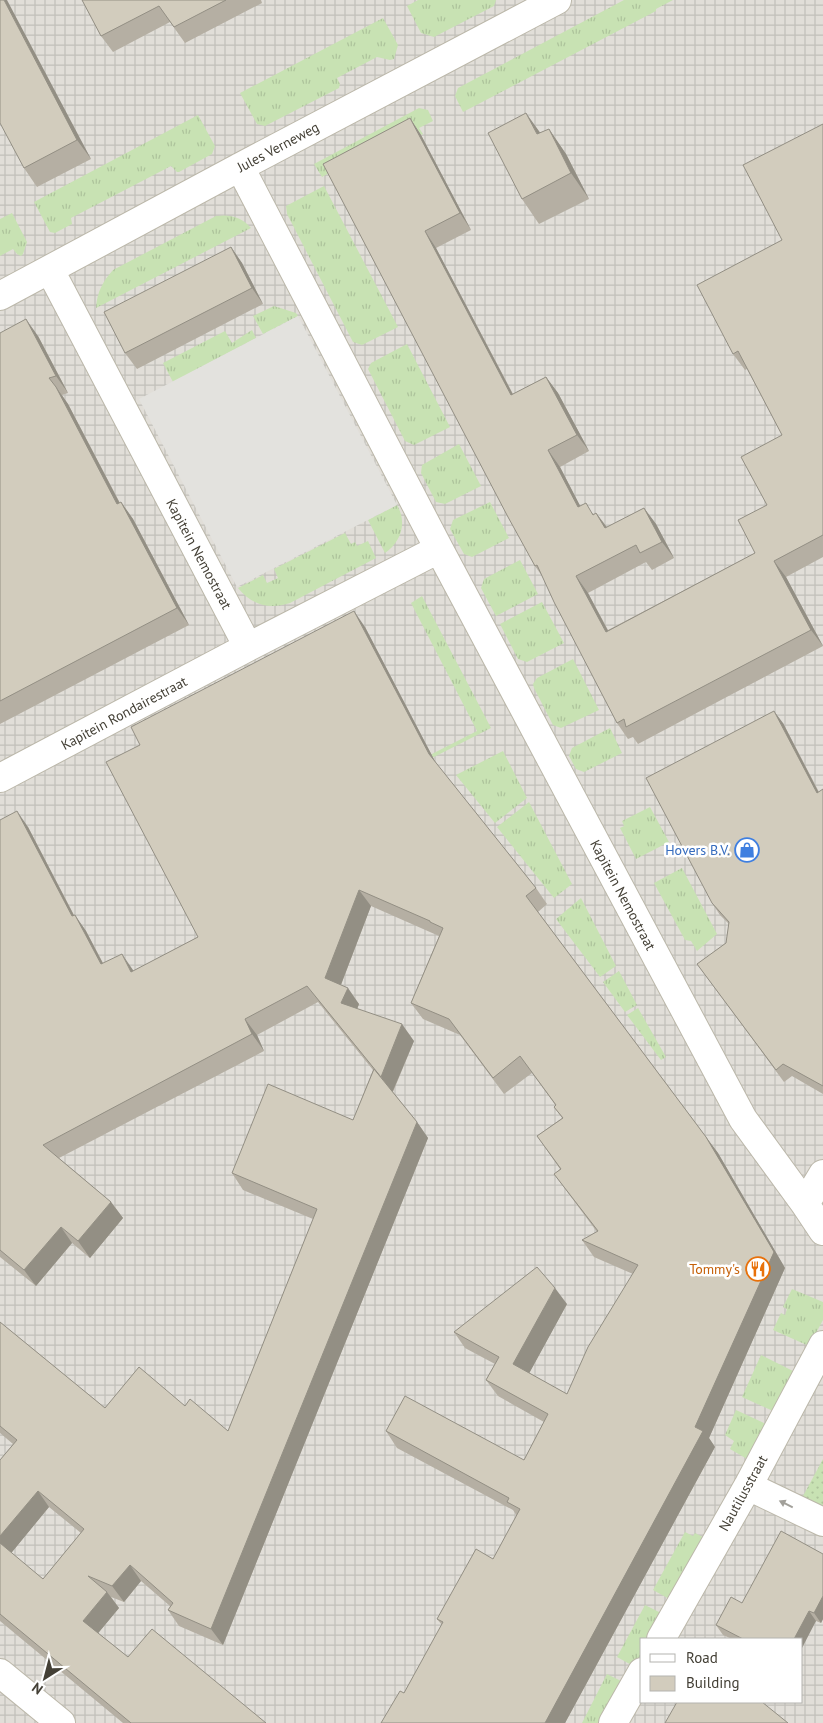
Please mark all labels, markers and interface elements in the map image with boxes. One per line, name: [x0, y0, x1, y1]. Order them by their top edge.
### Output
street label: Jules Verneweg: [233, 118, 322, 177]
street label: Kapitein Nemostraat: [162, 496, 236, 613]
street label: Kapitein Rondairestraat: [58, 672, 190, 754]
street label: Kapitein Nemostraat: [586, 837, 660, 954]
shop icon: Hovers B.V.: [734, 837, 760, 863]
place label: Hovers B.V.: [665, 841, 730, 859]
restaurant icon: Tommy's: [745, 1256, 771, 1282]
place label: Tommy's: [689, 1260, 740, 1278]
street label: Nautilusstraat: [715, 1452, 771, 1534]
one-way arrow: [778, 1500, 793, 1508]
legend: [640, 1638, 803, 1703]
text: Road: [686, 1648, 718, 1667]
north arrow: [20, 1653, 70, 1703]
text: Building: [686, 1673, 740, 1692]
text: N: [28, 1679, 46, 1699]

